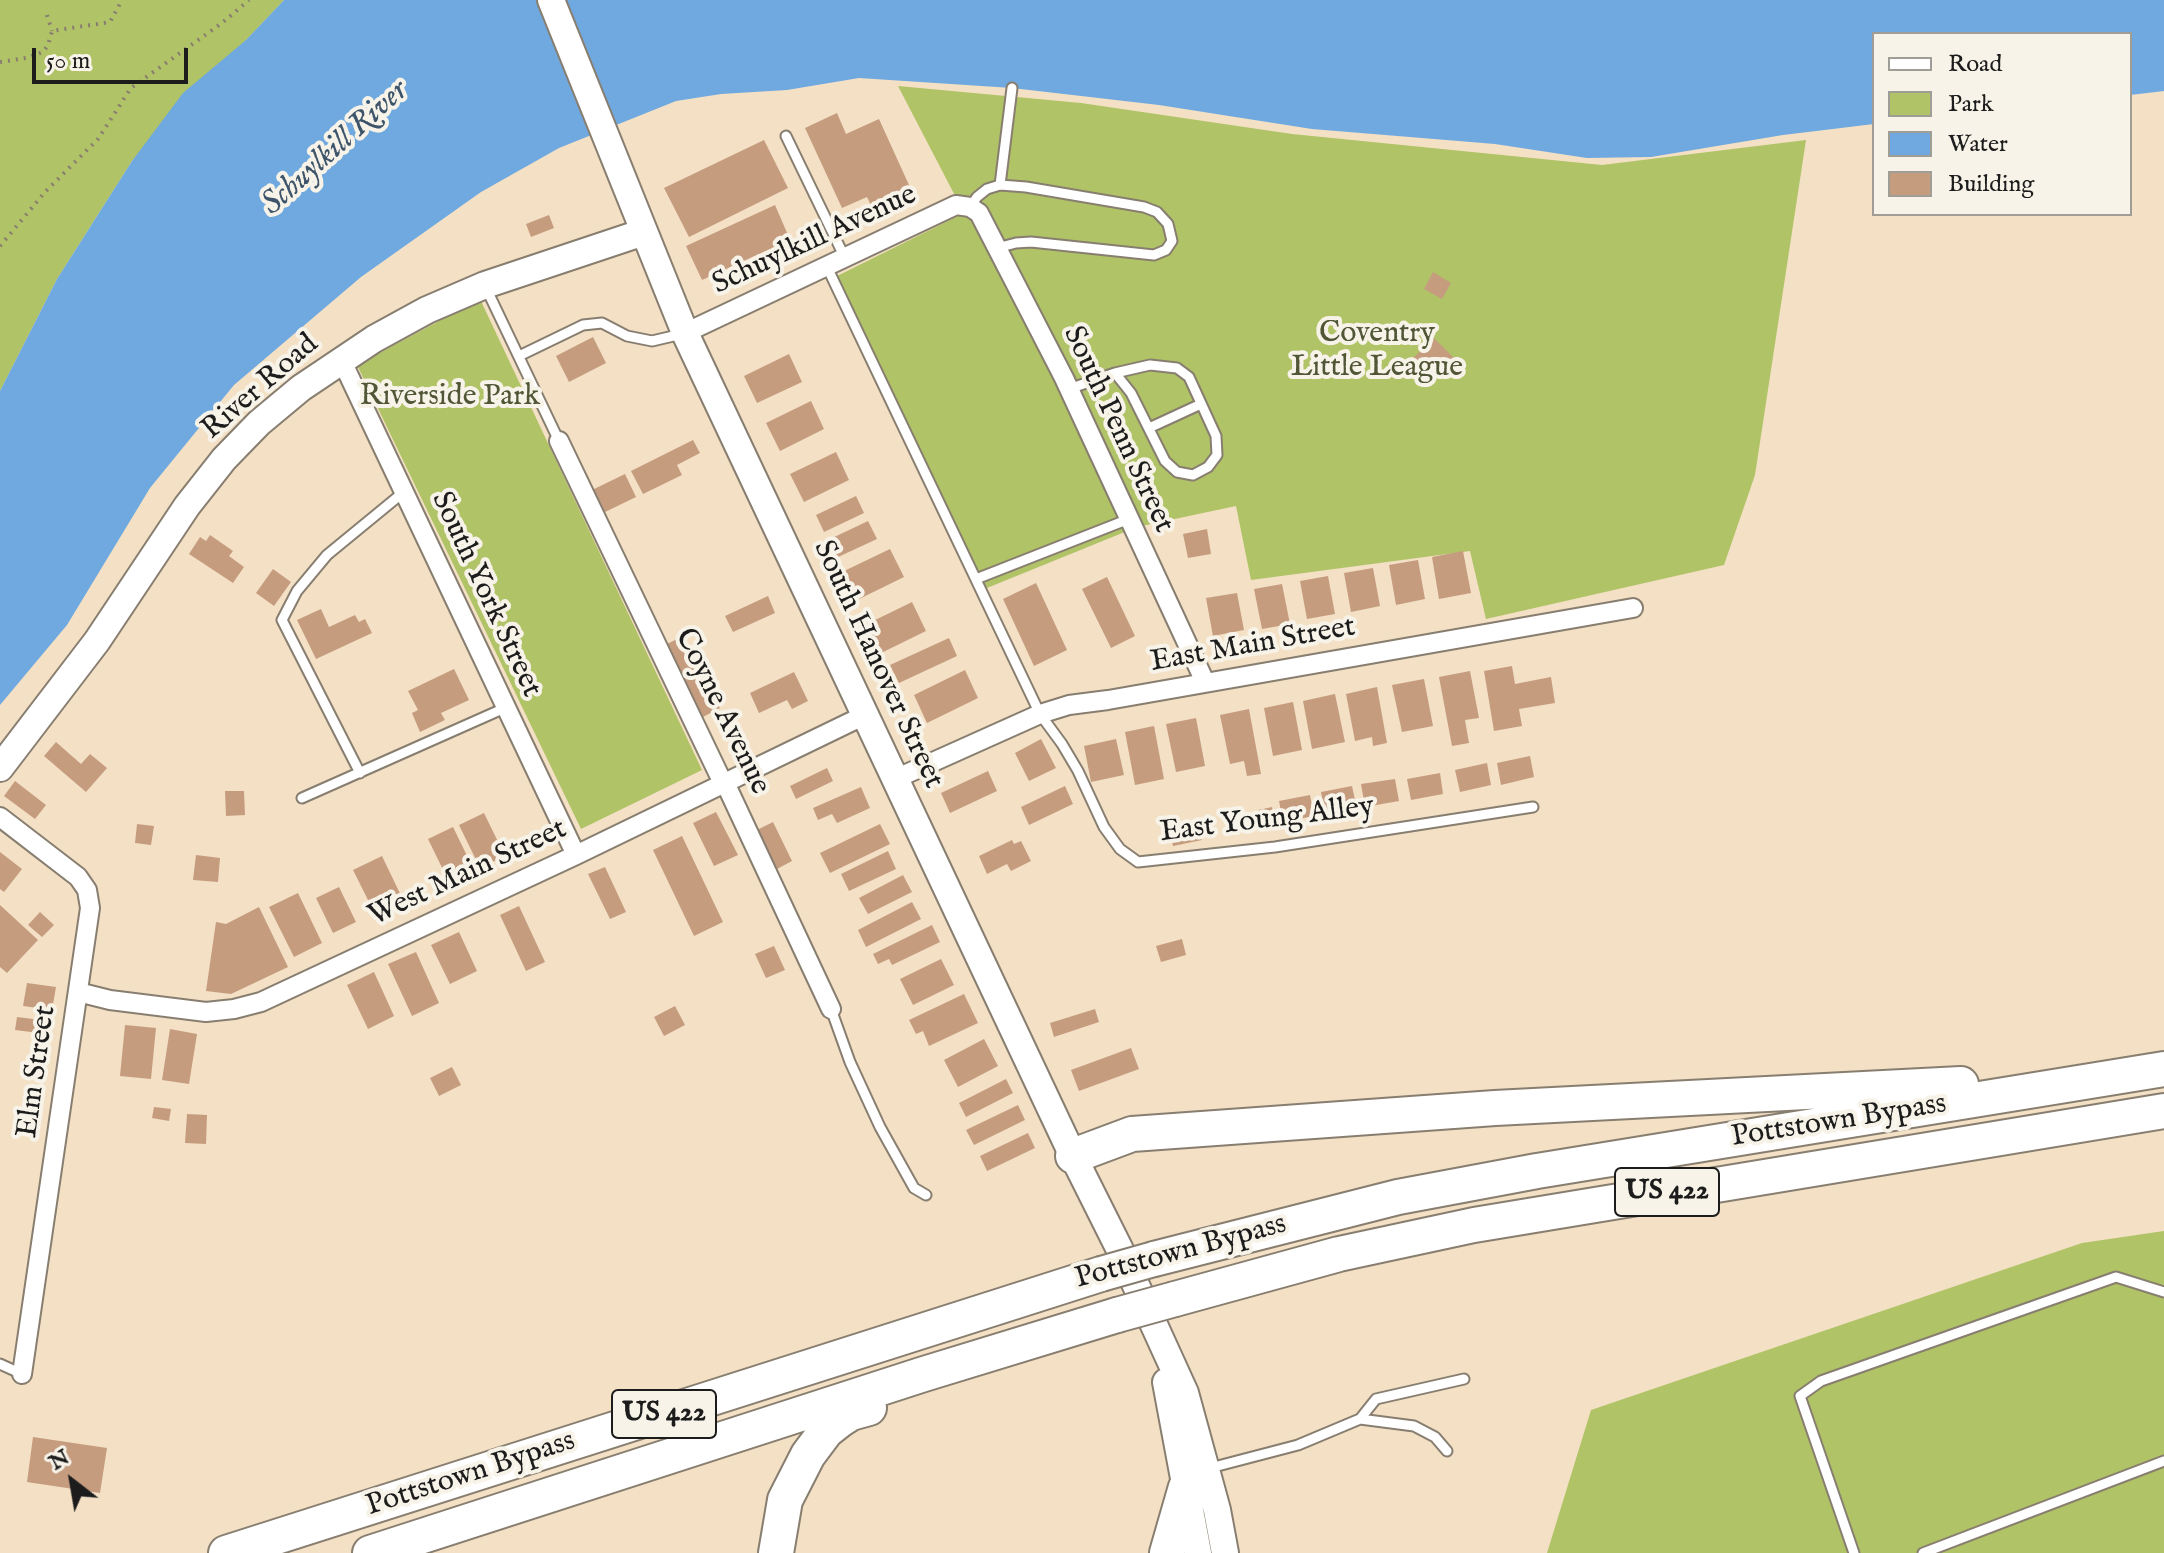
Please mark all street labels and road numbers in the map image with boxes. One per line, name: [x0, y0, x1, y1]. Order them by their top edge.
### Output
street label: Schuylkill Avenue: [707, 178, 923, 304]
street label: South Penn Street: [1053, 321, 1181, 539]
street label: River Road: [195, 328, 327, 448]
street label: South York Street: [422, 487, 548, 703]
street label: South Hanover Street: [804, 535, 950, 795]
street label: East Main Street: [1148, 610, 1358, 682]
street label: Coyne Avenue: [665, 623, 777, 801]
street label: East Young Alley: [1158, 790, 1376, 852]
street label: West Main Street: [363, 812, 573, 936]
street label: Elm Street: [11, 1004, 65, 1140]
street label: Pottstown Bypass: [1729, 1087, 1949, 1157]
road number: US 422: [1615, 1168, 1719, 1216]
street label: Pottstown Bypass: [1071, 1207, 1291, 1299]
road number: US 422: [612, 1390, 716, 1438]
street label: Pottstown Bypass: [362, 1424, 580, 1526]

